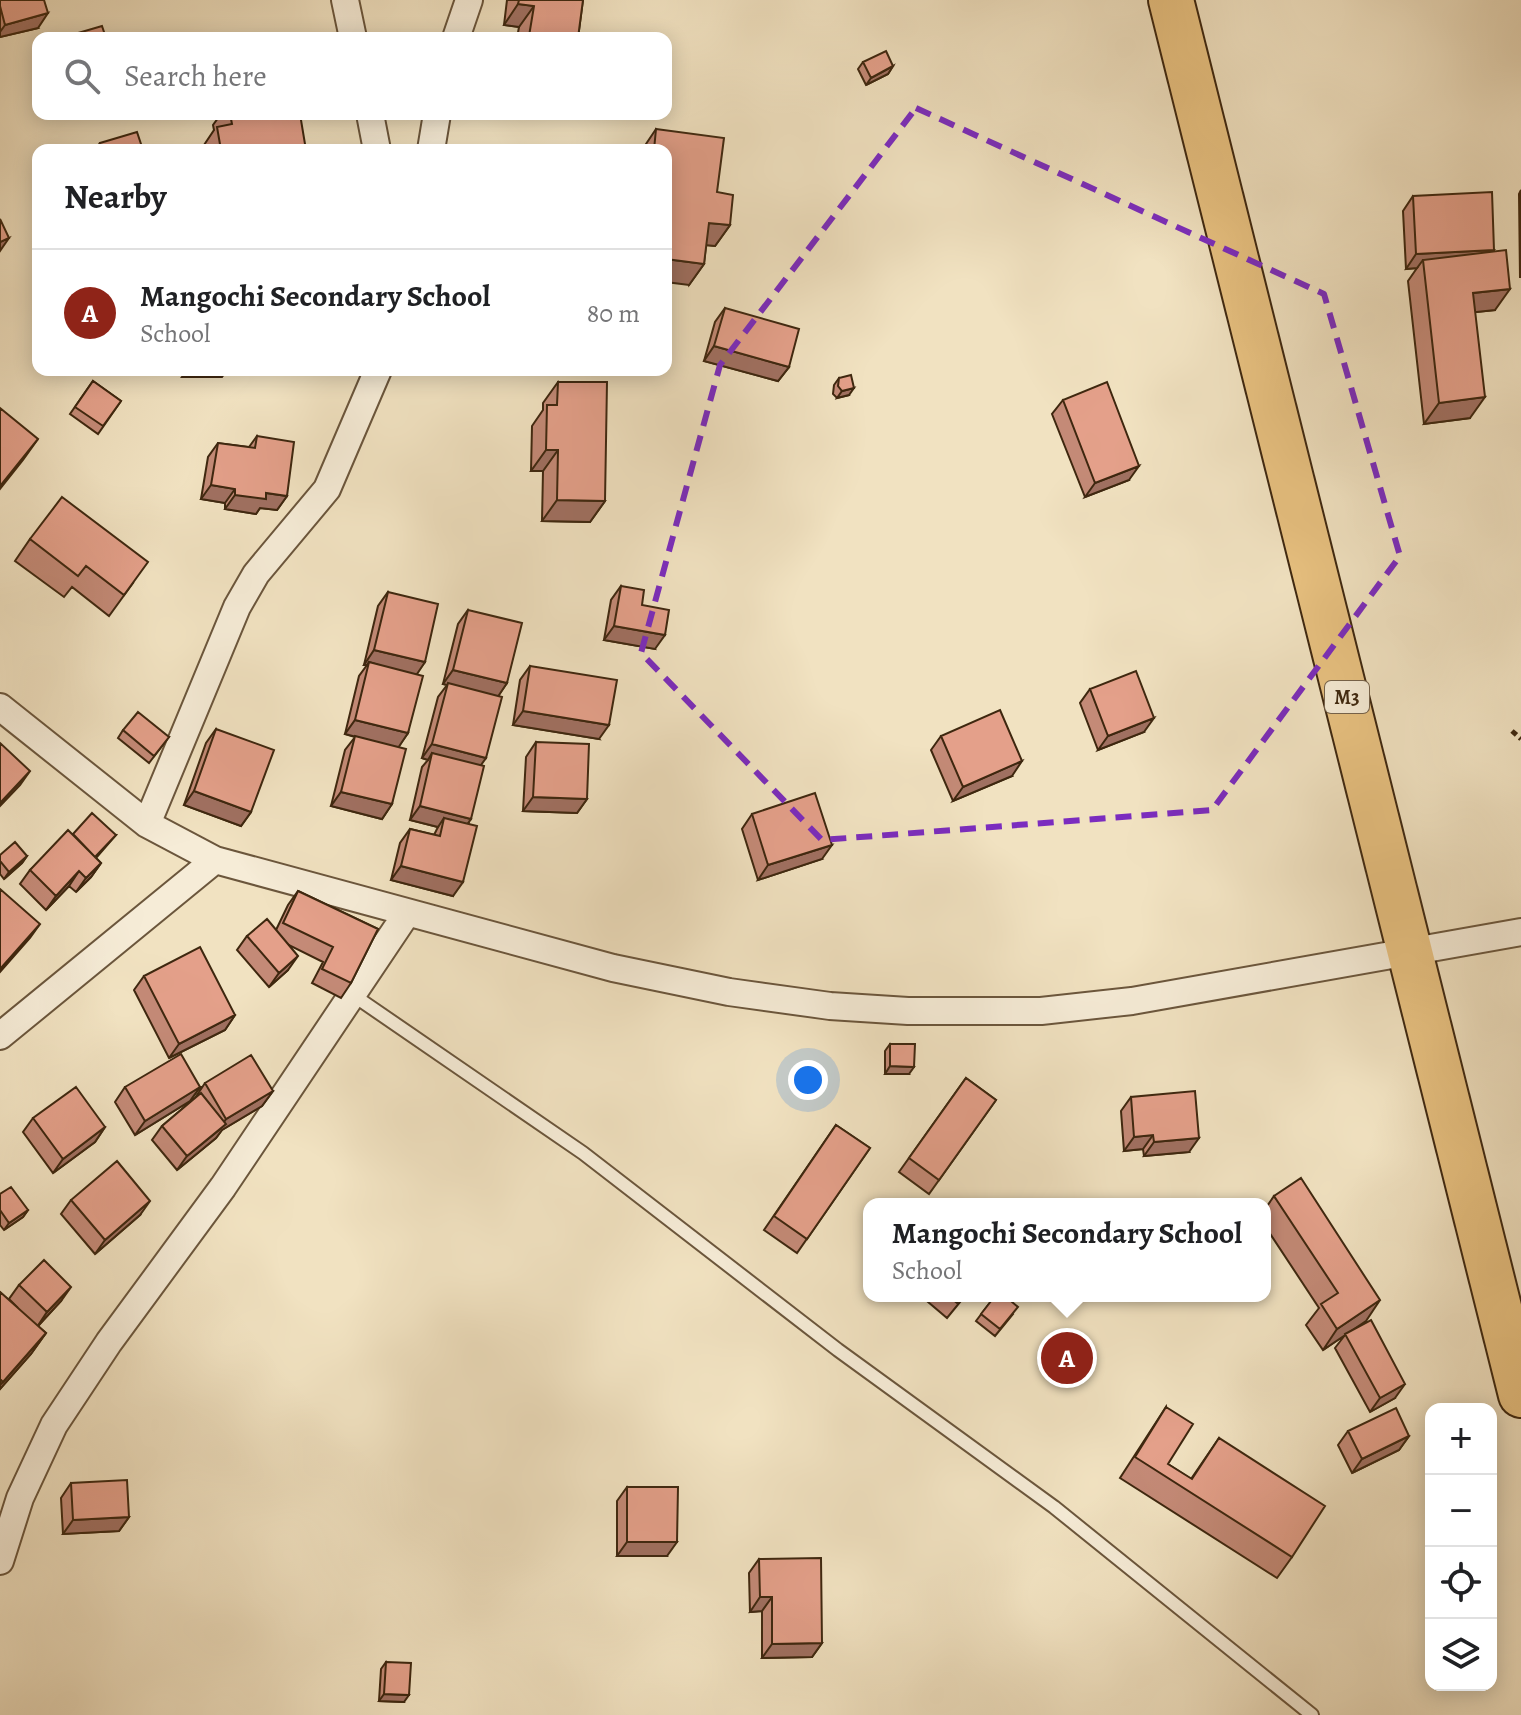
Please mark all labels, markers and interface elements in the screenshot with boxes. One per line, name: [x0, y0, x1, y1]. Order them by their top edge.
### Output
search box: [32, 32, 672, 120]
icon: search: [60, 54, 104, 98]
text: Search here: [124, 56, 267, 96]
text: Nearby: [64, 173, 167, 220]
text: Mangochi Secondary School: [140, 276, 490, 316]
text: A: [82, 296, 98, 331]
text: 80 m: [587, 296, 640, 331]
text: School: [140, 316, 210, 351]
road number: M3: [1325, 681, 1369, 713]
your location: [788, 1060, 828, 1100]
popup: [863, 1198, 1271, 1302]
text: Mangochi Secondary School: [892, 1213, 1242, 1253]
text: School: [892, 1253, 962, 1288]
pin: A: [1041, 1328, 1093, 1388]
map controls: [1425, 1403, 1497, 1691]
button: +: [1425, 1403, 1497, 1475]
button: −: [1425, 1475, 1497, 1547]
button: locate: [1425, 1547, 1497, 1619]
button: layers: [1425, 1619, 1497, 1691]

